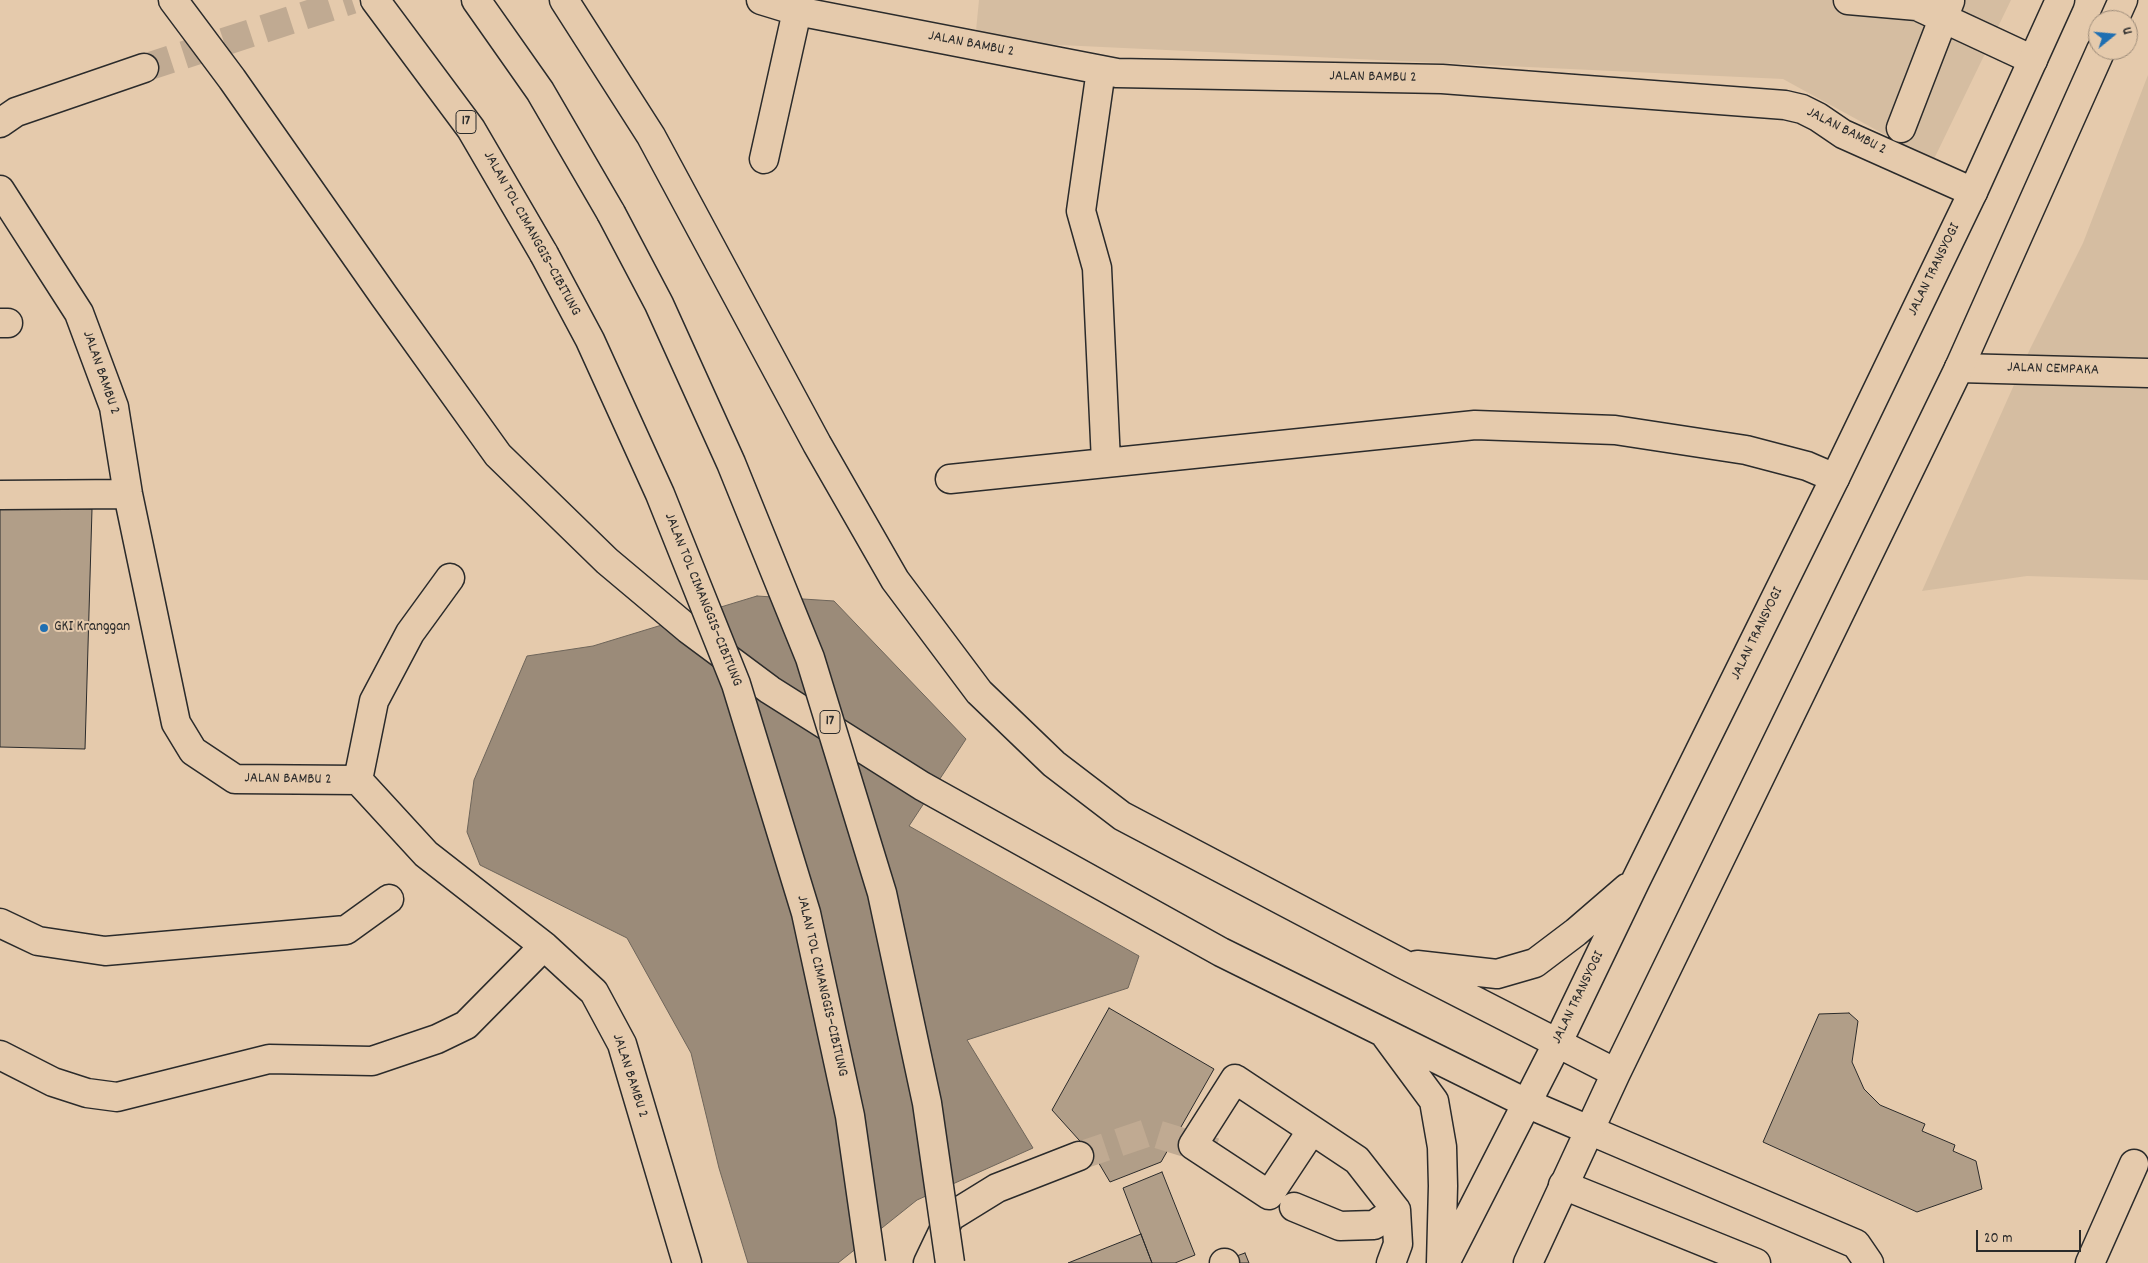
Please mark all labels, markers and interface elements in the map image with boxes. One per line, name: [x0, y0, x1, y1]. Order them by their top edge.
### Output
north arrow: [2088, 10, 2138, 60]
text: U: [2116, 25, 2137, 37]
street label: JALAN BAMBU 2: [926, 28, 1016, 62]
street label: JALAN BAMBU 2: [1329, 68, 1417, 88]
street label: JALAN BAMBU 2: [1803, 104, 1889, 160]
road number: 17: [456, 110, 476, 134]
street label: JALAN TOL CIMANGGIS–CIBITUNG: [478, 149, 584, 319]
street label: JALAN TRANSYOGI: [1905, 221, 1965, 319]
street label: JALAN BAMBU 2: [77, 329, 123, 417]
street label: JALAN CEMPAKA: [2007, 359, 2099, 381]
street label: JALAN TOL CIMANGGIS–CIBITUNG: [659, 511, 745, 689]
street label: JALAN TRANSYOGI: [1728, 585, 1788, 683]
place label: GKI Kranggan: [54, 619, 130, 637]
marker: GKI Kranggan: [38, 622, 50, 634]
road number: 17: [820, 710, 840, 734]
street label: JALAN BAMBU 2: [244, 770, 332, 790]
street label: JALAN TOL CIMANGGIS–CIBITUNG: [791, 894, 851, 1078]
street label: JALAN TRANSYOGI: [1549, 949, 1609, 1047]
street label: JALAN BAMBU 2: [607, 1032, 651, 1120]
scale bar: [1978, 1220, 2083, 1252]
text: 20 m: [1984, 1228, 2012, 1250]

